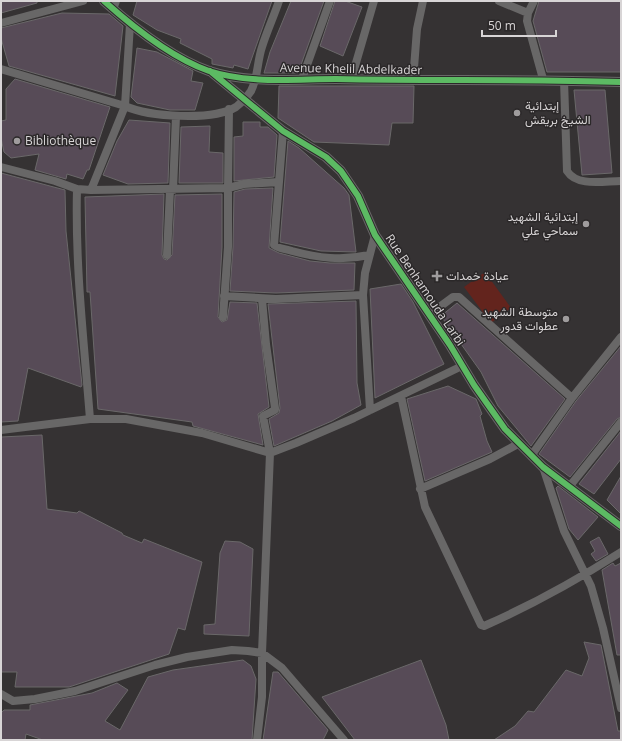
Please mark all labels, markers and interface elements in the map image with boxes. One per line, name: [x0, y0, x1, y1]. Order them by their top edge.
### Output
scale bar: [482, 12, 556, 38]
text: 50 m: [488, 17, 516, 34]
street label: Avenue Khelil Abdelkader: [280, 59, 423, 78]
place label: إبتدائية الشيخ بريقش: [525, 97, 590, 129]
marker: إبتدائية الشيخ بريقش: [512, 108, 522, 118]
place label: Bibliothèque: [25, 132, 96, 149]
marker: Bibliothèque: [12, 136, 22, 146]
place label: إبتدائية الشهيد سماحي علي: [508, 208, 578, 241]
marker: إبتدائية الشهيد سماحي علي: [581, 219, 591, 229]
street label: Rue Benhamouda Larbi: [382, 230, 469, 349]
place label: عيادة خمدات: [446, 267, 509, 284]
marker: عيادة خمدات: [431, 270, 443, 282]
place label: متوسطة الشهيد عطوات قدور: [482, 303, 558, 334]
marker: متوسطة الشهيد عطوات قدور: [561, 314, 571, 324]

